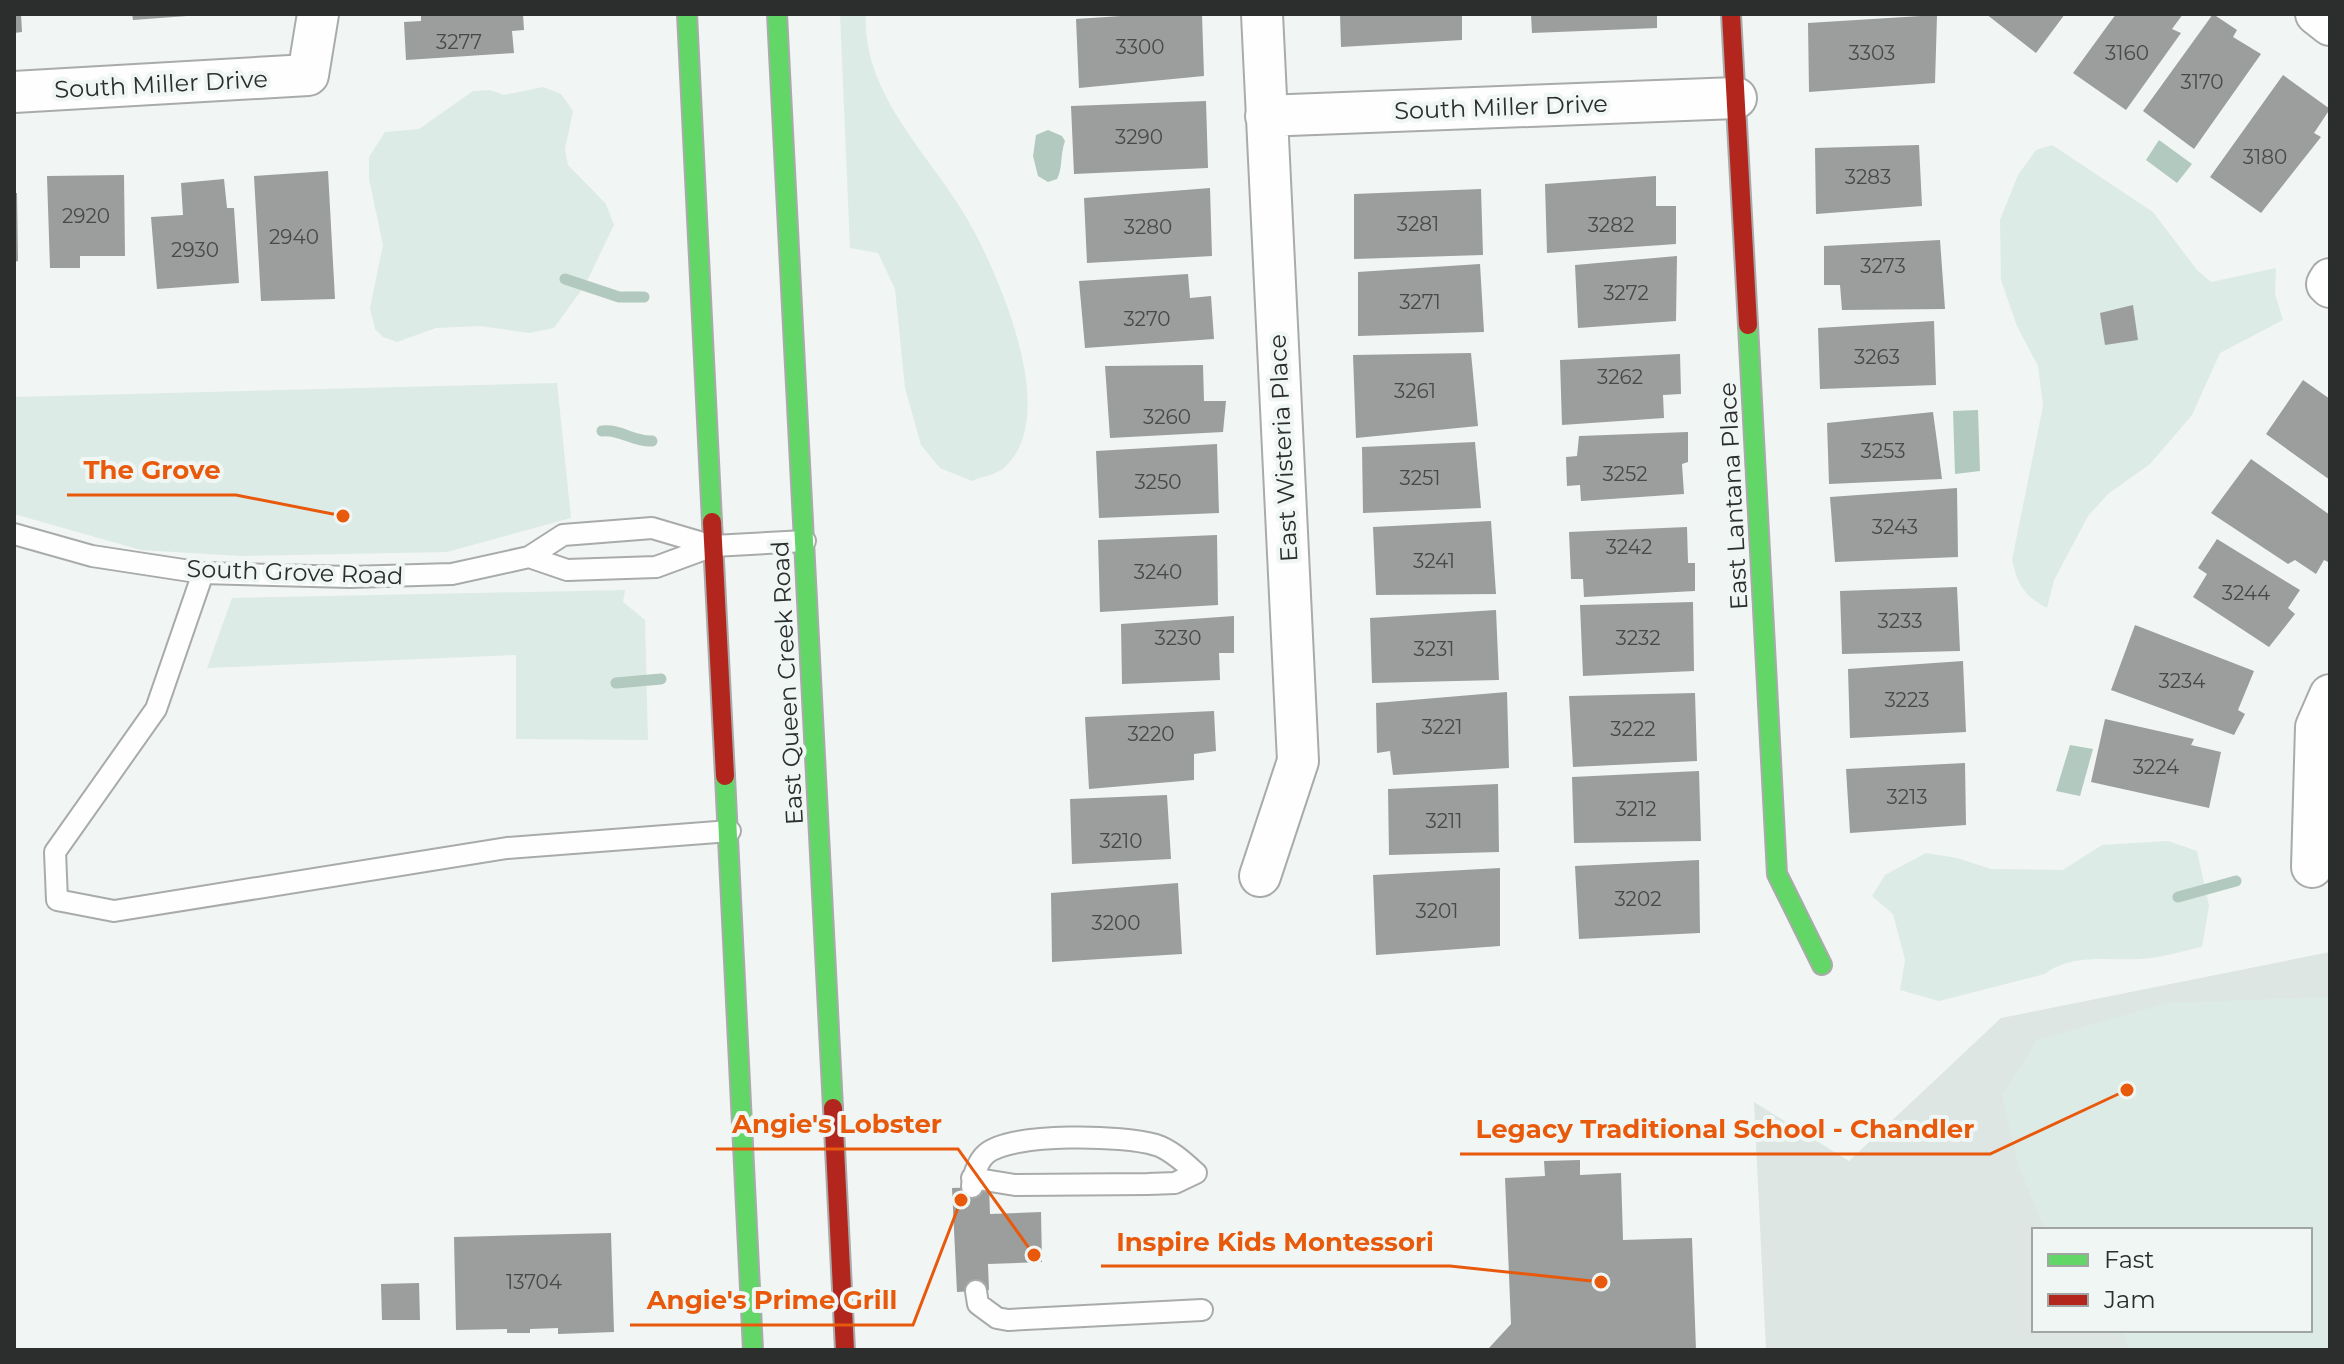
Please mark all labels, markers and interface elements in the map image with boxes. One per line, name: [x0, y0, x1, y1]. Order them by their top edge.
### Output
house number: 3277: [436, 30, 482, 54]
house number: 3300: [1116, 35, 1164, 59]
house number: 3303: [1849, 41, 1895, 65]
house number: 3160: [2105, 41, 2149, 65]
street label: South Miller Drive: [54, 64, 268, 104]
house number: 3170: [2180, 70, 2224, 94]
street label: South Miller Drive: [1394, 89, 1608, 125]
house number: 3290: [1115, 125, 1163, 149]
house number: 3180: [2243, 145, 2287, 169]
house number: 3283: [1845, 165, 1891, 189]
house number: 2920: [62, 204, 110, 228]
house number: 3281: [1397, 212, 1439, 236]
house number: 3282: [1588, 213, 1634, 237]
house number: 3280: [1124, 215, 1172, 239]
house number: 2940: [269, 225, 319, 249]
house number: 2930: [171, 238, 219, 262]
house number: 3273: [1860, 254, 1906, 278]
house number: 3272: [1603, 281, 1649, 305]
house number: 3271: [1399, 290, 1441, 314]
house number: 3270: [1123, 307, 1171, 331]
street label: East Wisteria Place: [1263, 333, 1303, 563]
house number: 3263: [1854, 345, 1900, 369]
house number: 3262: [1597, 365, 1643, 389]
house number: 3261: [1394, 379, 1436, 403]
street label: East Lantana Place: [1713, 381, 1753, 611]
house number: 3260: [1143, 405, 1191, 429]
house number: 3253: [1860, 439, 1906, 463]
callout: The Grove: [67, 445, 236, 495]
text: The Grove: [83, 454, 221, 486]
house number: 3252: [1602, 462, 1648, 486]
house number: 3251: [1399, 466, 1441, 490]
house number: 3250: [1134, 470, 1182, 494]
house number: 3243: [1872, 515, 1918, 539]
house number: 3242: [1606, 535, 1652, 559]
street label: East Queen Creek Road: [765, 540, 809, 826]
house number: 3241: [1413, 549, 1455, 573]
street label: South Grove Road: [186, 554, 404, 590]
house number: 3240: [1134, 560, 1182, 584]
house number: 3244: [2222, 581, 2270, 605]
house number: 3233: [1878, 609, 1923, 633]
house number: 3230: [1154, 626, 1202, 650]
house number: 3232: [1615, 626, 1661, 650]
house number: 3231: [1413, 637, 1455, 661]
house number: 3234: [2158, 669, 2206, 693]
house number: 3223: [1884, 688, 1930, 712]
house number: 3221: [1421, 715, 1463, 739]
house number: 3222: [1610, 717, 1656, 741]
house number: 3220: [1127, 722, 1175, 746]
house number: 3224: [2133, 755, 2179, 779]
house number: 3213: [1886, 785, 1928, 809]
house number: 3212: [1615, 797, 1657, 821]
house number: 3211: [1426, 809, 1462, 833]
house number: 3210: [1100, 829, 1143, 853]
house number: 3202: [1614, 887, 1662, 911]
house number: 3201: [1416, 899, 1458, 923]
house number: 3200: [1092, 911, 1140, 935]
callout: Angie's Lobster: [716, 1099, 958, 1149]
callout: Legacy Traditional School - Chandler: [1460, 1104, 1990, 1154]
text: Angie's Lobster: [731, 1108, 942, 1140]
text: Legacy Traditional School - Chandler: [1476, 1113, 1974, 1145]
callout: Inspire Kids Montessori: [1101, 1216, 1450, 1266]
text: Inspire Kids Montessori: [1116, 1226, 1434, 1258]
legend: [2032, 1228, 2312, 1332]
text: Fast: [2104, 1245, 2155, 1274]
house number: 13704: [506, 1270, 562, 1294]
callout: Angie's Prime Grill: [630, 1275, 913, 1325]
text: Angie's Prime Grill: [646, 1284, 897, 1316]
text: Jam: [2103, 1285, 2156, 1314]

